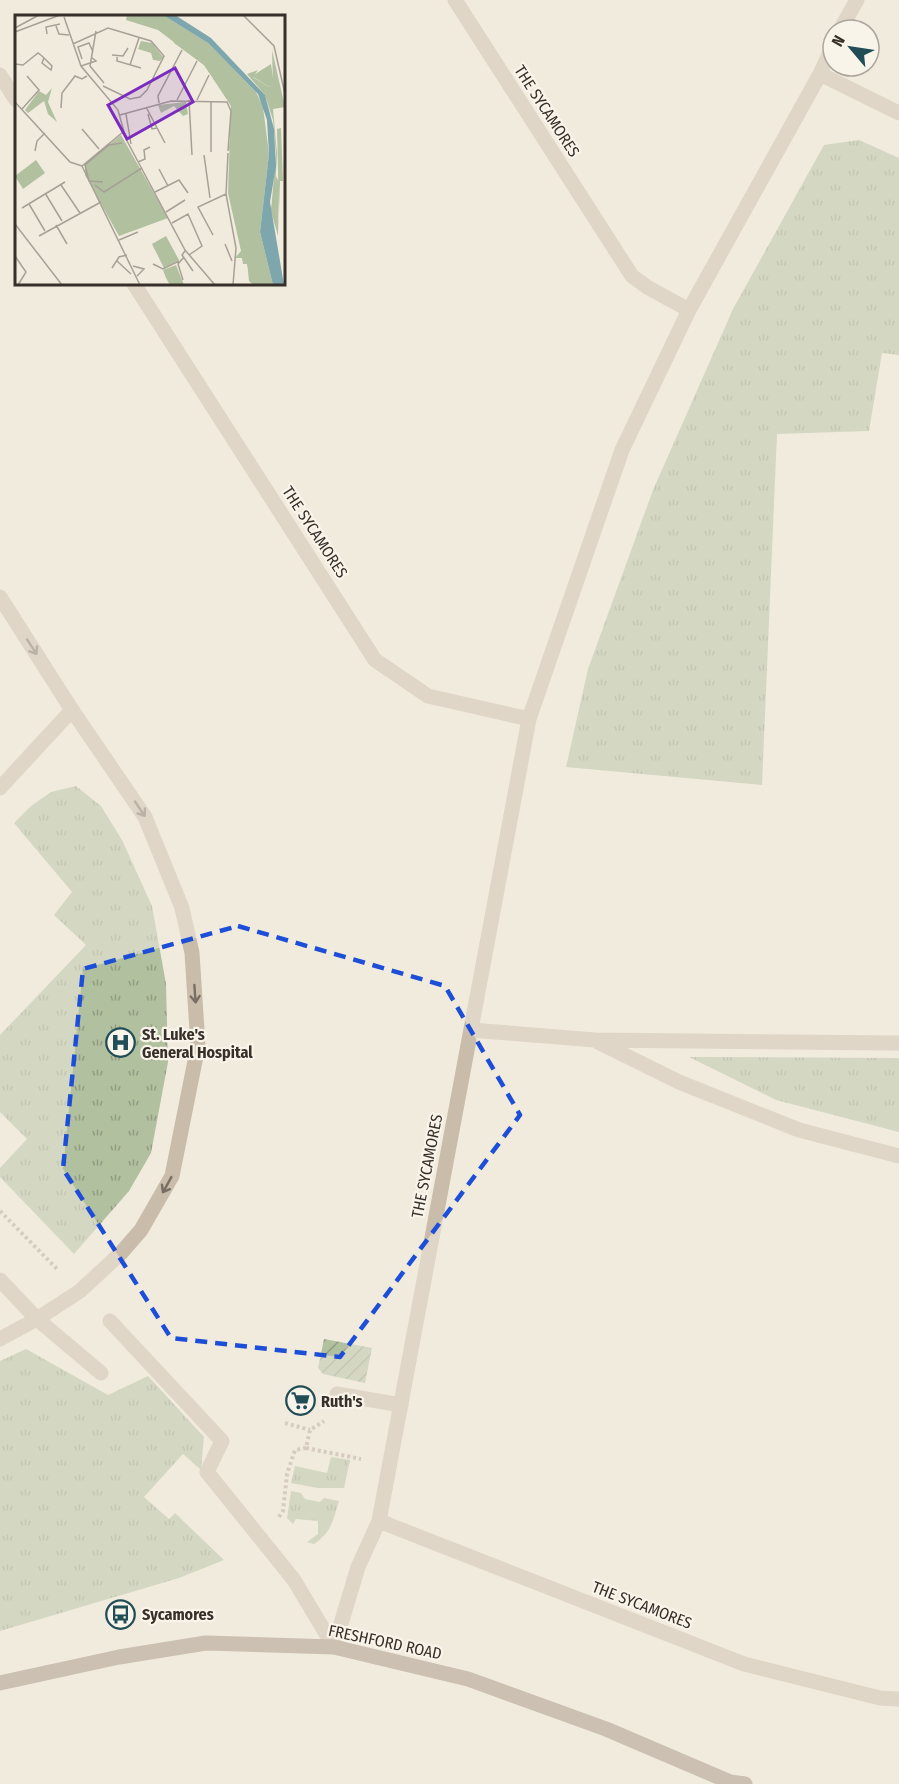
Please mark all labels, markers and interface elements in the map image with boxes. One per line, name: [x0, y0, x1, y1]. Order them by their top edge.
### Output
inset map: [15, 15, 285, 285]
north arrow: [821, 18, 881, 78]
text: N: [828, 32, 849, 50]
street label: THE SYCAMORES: [510, 62, 584, 160]
street label: THE SYCAMORES: [278, 483, 352, 581]
one-way arrow: [25, 638, 38, 655]
one-way arrow: [134, 800, 146, 817]
one-way arrow: [189, 983, 200, 1003]
place label: St. Luke's General Hospital: [142, 1025, 253, 1062]
hospital icon: St. Luke's General Hospital: [105, 1027, 137, 1059]
street label: THE SYCAMORES: [408, 1112, 446, 1219]
one-way arrow: [160, 1176, 172, 1193]
supermarket icon: Ruth's: [284, 1385, 316, 1417]
place label: Ruth's: [321, 1392, 363, 1411]
street label: THE SYCAMORES: [589, 1577, 695, 1633]
bus stop icon: Sycamores: [105, 1598, 137, 1630]
place label: Sycamores: [142, 1605, 214, 1624]
street label: FRESHFORD ROAD: [327, 1621, 443, 1663]

